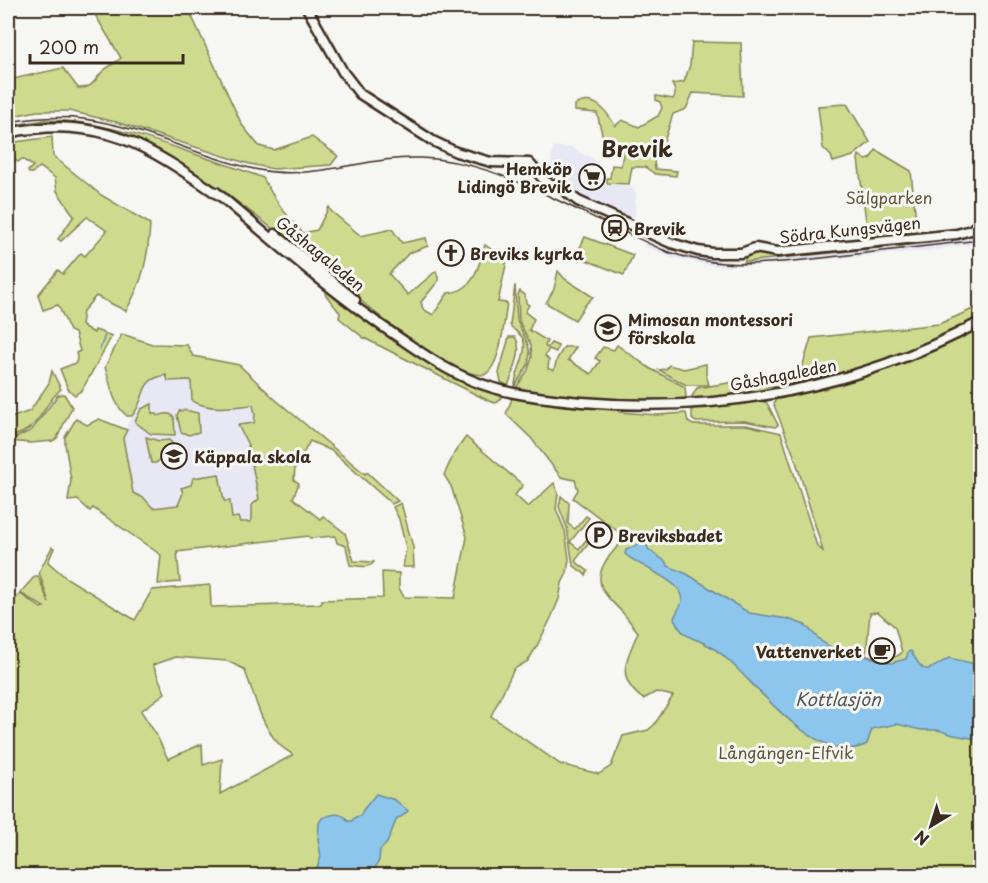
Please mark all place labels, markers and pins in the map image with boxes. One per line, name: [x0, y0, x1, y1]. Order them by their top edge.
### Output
place label: Hemköp Lidingö Brevik: [457, 156, 572, 198]
supermarket icon: Hemköp Lidingö Brevik: [577, 162, 607, 192]
station icon: Brevik: [600, 213, 630, 243]
place label: Brevik: [634, 216, 686, 240]
church icon: Breviks kyrka: [436, 238, 466, 268]
place label: Breviks kyrka: [470, 241, 584, 265]
place label: Mimosan montessori förskola: [628, 307, 793, 349]
school or university icon: Mimosan montessori förskola: [593, 313, 623, 343]
school or university icon: Käppala skola: [159, 441, 189, 471]
place label: Käppala skola: [194, 444, 311, 468]
parking icon: Breviksbadet: [584, 520, 614, 550]
place label: Breviksbadet: [618, 523, 723, 547]
cafe icon: Vattenverket: [867, 636, 897, 666]
place label: Vattenverket: [756, 639, 862, 663]

